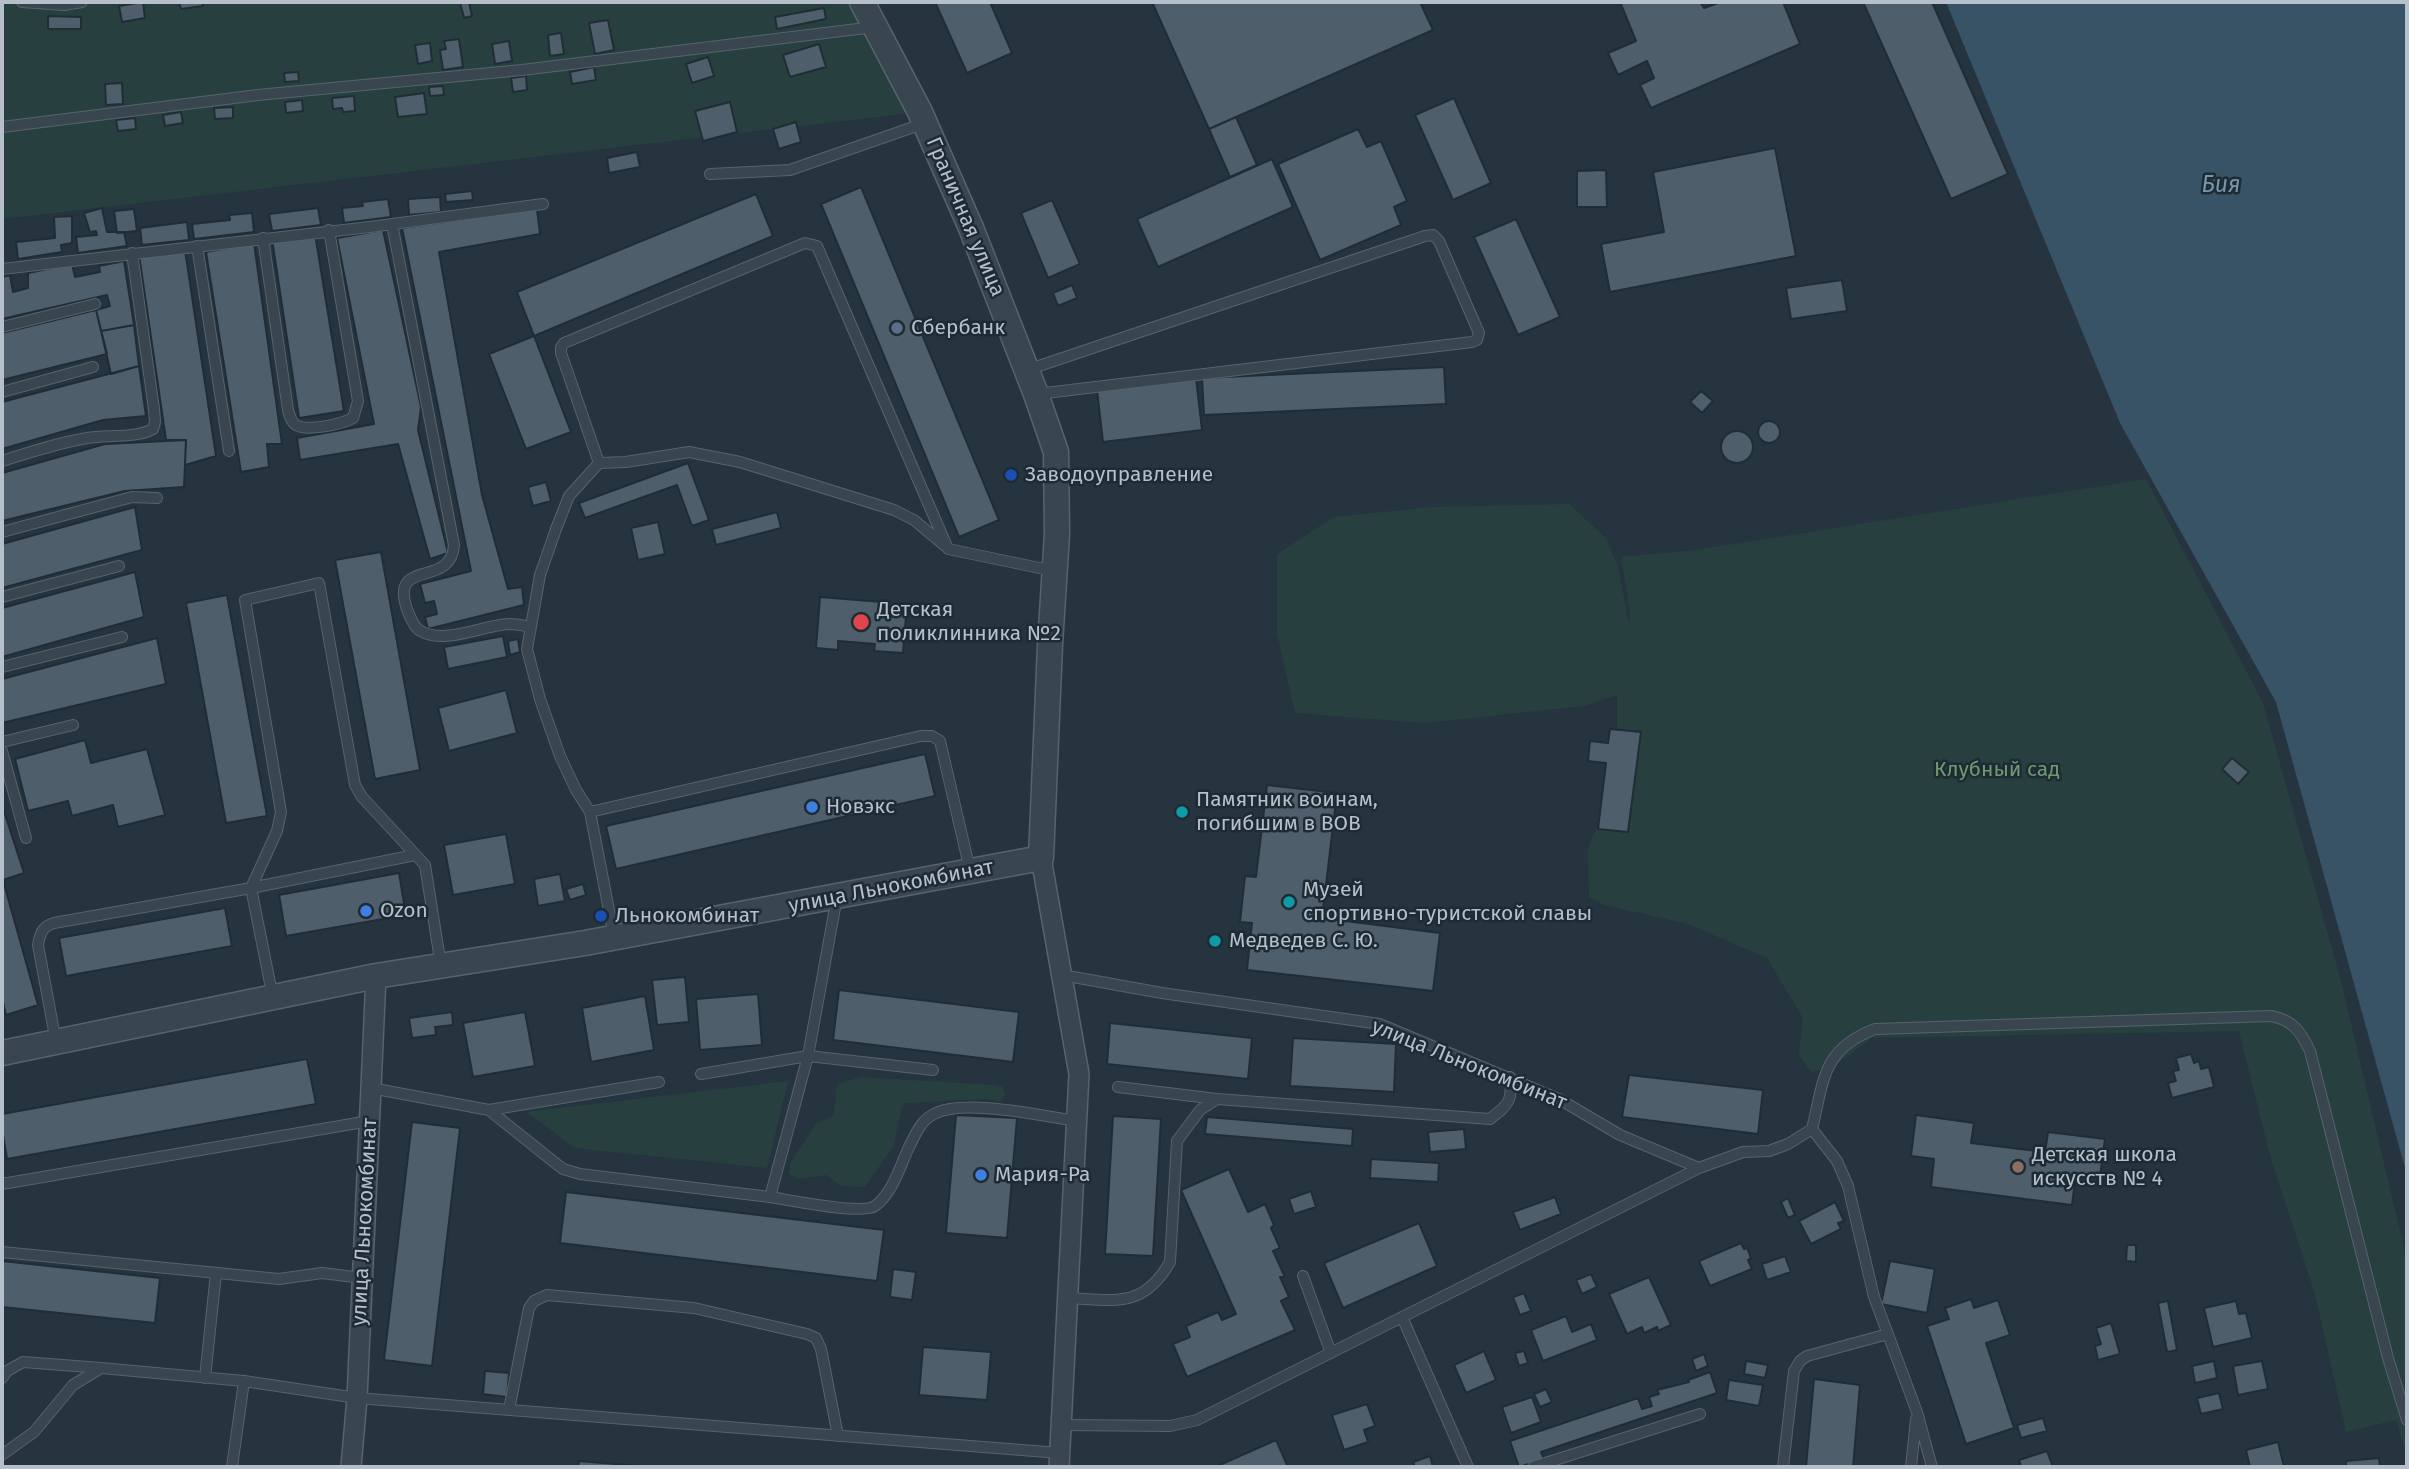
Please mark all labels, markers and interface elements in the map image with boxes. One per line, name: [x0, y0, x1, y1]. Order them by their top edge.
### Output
street label: Граничная улица: [920, 134, 1010, 300]
water label: Бия: [2202, 172, 2240, 200]
place label: Сбербанк: [911, 315, 1005, 341]
marker: Сбербанк: [889, 320, 905, 336]
place label: Заводоуправление: [1025, 462, 1213, 488]
marker: Заводоуправление: [1003, 467, 1019, 483]
place label: Детская поликлинника №2: [877, 597, 1061, 647]
marker: Детская поликлинника №2: [851, 612, 871, 632]
park label: Клубный сад: [1934, 757, 2060, 783]
place label: Памятник воинам, погибшим в ВОВ: [1196, 787, 1378, 837]
place label: Новэкс: [826, 794, 895, 820]
marker: Новэкс: [804, 799, 820, 815]
marker: Памятник воинам, погибшим в ВОВ: [1174, 804, 1190, 820]
street label: улица Льнокомбинат: [786, 855, 996, 919]
place label: Музей спортивно-туристской славы: [1303, 877, 1592, 927]
marker: Музей спортивно-туристской славы: [1281, 894, 1297, 910]
place label: Ozon: [380, 898, 428, 924]
marker: Ozon: [358, 903, 374, 919]
place label: Льнокомбинат: [615, 903, 759, 929]
marker: Льнокомбинат: [593, 908, 609, 924]
place label: Медведев С. Ю.: [1229, 928, 1378, 954]
marker: Медведев С. Ю.: [1207, 933, 1223, 949]
street label: улица Льнокомбинат: [1368, 1014, 1570, 1116]
street label: улица Льнокомбинат: [347, 1117, 383, 1327]
place label: Детская школа искусств № 4: [2032, 1142, 2177, 1192]
marker: Детская школа искусств № 4: [2010, 1159, 2026, 1175]
place label: Мария-Ра: [995, 1162, 1090, 1188]
marker: Мария-Ра: [973, 1167, 989, 1183]

